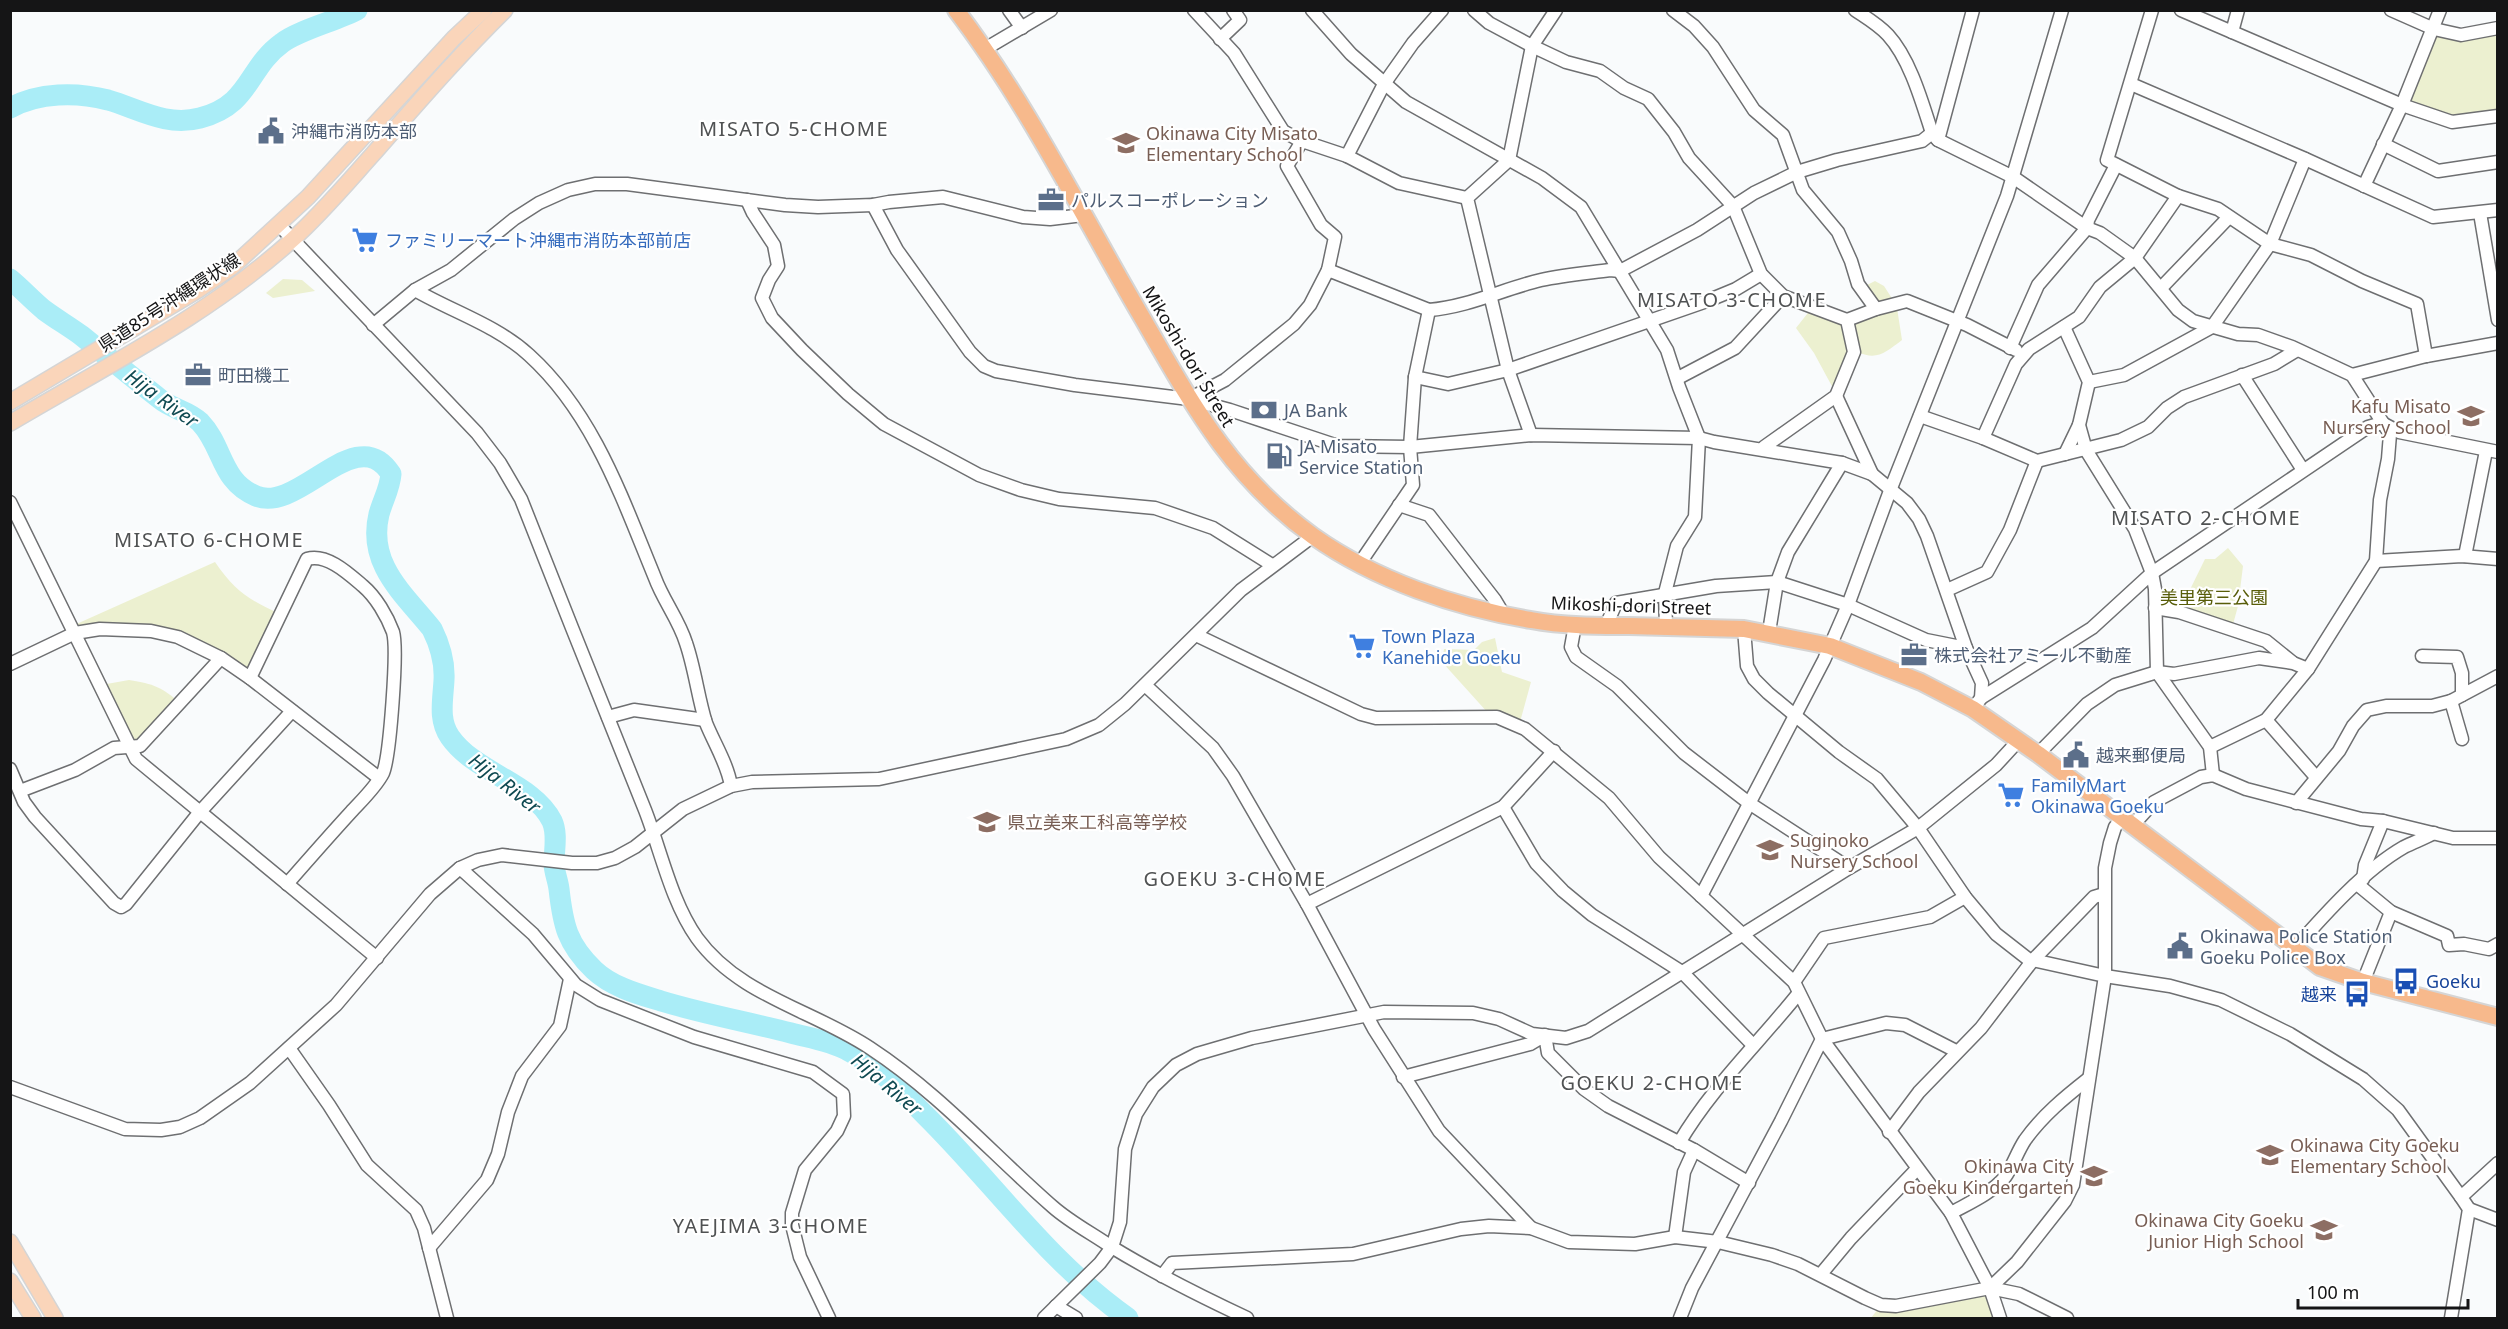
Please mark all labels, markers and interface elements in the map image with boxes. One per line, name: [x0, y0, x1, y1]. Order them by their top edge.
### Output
district label: MISATO 5-CHOME: [699, 115, 889, 142]
public building icon: 沖縄市消防本部: [256, 116, 286, 146]
place label: 沖縄市消防本部: [291, 119, 417, 143]
place label: Okinawa City Misato Elementary School: [1146, 121, 1318, 166]
school or university icon: Okinawa City Misato Elementary School: [1111, 128, 1141, 158]
office icon: パルスコーポレーション: [1036, 185, 1066, 215]
place label: パルスコーポレーション: [1071, 188, 1269, 212]
supermarket icon: ファミリーマート沖縄市消防本部前店: [350, 225, 380, 255]
place label: ファミリーマート沖縄市消防本部前店: [385, 228, 691, 252]
street label: 県道85号沖縄環状線: [93, 247, 245, 357]
street label: Mikoshi-dori Street: [1137, 281, 1241, 431]
district label: MISATO 3-CHOME: [1637, 286, 1827, 313]
office icon: 町田機工: [183, 360, 213, 390]
water label: Hija River: [120, 362, 205, 434]
place label: 町田機工: [218, 363, 290, 387]
place label: Kafu Misato Nursery School: [2323, 394, 2451, 439]
bank icon: JA Bank: [1249, 395, 1279, 425]
place label: JA Bank: [1282, 398, 1348, 422]
school or university icon: Kafu Misato Nursery School: [2456, 401, 2486, 431]
place label: JA Misato Service Station: [1297, 434, 1423, 479]
fuel station icon: JA Misato Service Station: [1264, 441, 1294, 471]
district label: MISATO 2-CHOME: [2111, 504, 2301, 531]
district label: MISATO 6-CHOME: [114, 526, 304, 553]
park label: 美里第三公園: [2160, 585, 2268, 609]
street label: Mikoshi-dori Street: [1550, 590, 1712, 620]
place label: Town Plaza Kanehide Goeku: [1382, 624, 1521, 669]
supermarket icon: Town Plaza Kanehide Goeku: [1347, 631, 1377, 661]
office icon: 株式会社アミール不動産: [1899, 640, 1929, 670]
place label: 株式会社アミール不動産: [1934, 643, 2132, 667]
public building icon: 越来郵便局: [2061, 740, 2091, 770]
place label: 越来郵便局: [2096, 743, 2186, 767]
water label: Hija River: [463, 746, 547, 820]
place label: FamilyMart Okinawa Goeku: [2031, 773, 2164, 818]
supermarket icon: FamilyMart Okinawa Goeku: [1996, 780, 2026, 810]
school or university icon: 県立美来工科高等学校: [972, 807, 1002, 837]
place label: 県立美来工科高等学校: [1007, 810, 1187, 834]
place label: Suginoko Nursery School: [1790, 828, 1918, 873]
school or university icon: Suginoko Nursery School: [1755, 835, 1785, 865]
district label: GOEKU 3-CHOME: [1143, 865, 1327, 892]
place label: Okinawa Police Station Goeku Police Box: [2200, 924, 2393, 969]
public building icon: Okinawa Police Station Goeku Police Box: [2165, 931, 2195, 961]
bus stop icon: Goeku: [2391, 966, 2421, 996]
place label: Goeku: [2426, 969, 2481, 993]
bus stop icon: 越来: [2342, 979, 2372, 1009]
place label: 越来: [2301, 982, 2337, 1006]
water label: Hija River: [846, 1047, 929, 1122]
district label: GOEKU 2-CHOME: [1560, 1069, 1744, 1096]
place label: Okinawa City Goeku Elementary School: [2290, 1133, 2460, 1178]
school or university icon: Okinawa City Goeku Elementary School: [2255, 1140, 2285, 1170]
place label: Okinawa City Goeku Kindergarten: [1903, 1154, 2075, 1199]
school or university icon: Okinawa City Goeku Kindergarten: [2079, 1161, 2109, 1191]
place label: Okinawa City Goeku Junior High School: [2134, 1208, 2304, 1253]
district label: YAEJIMA 3-CHOME: [673, 1212, 869, 1239]
school or university icon: Okinawa City Goeku Junior High School: [2309, 1215, 2339, 1245]
scale bar: [2298, 1272, 2468, 1310]
text: 100 m: [2307, 1280, 2359, 1304]

